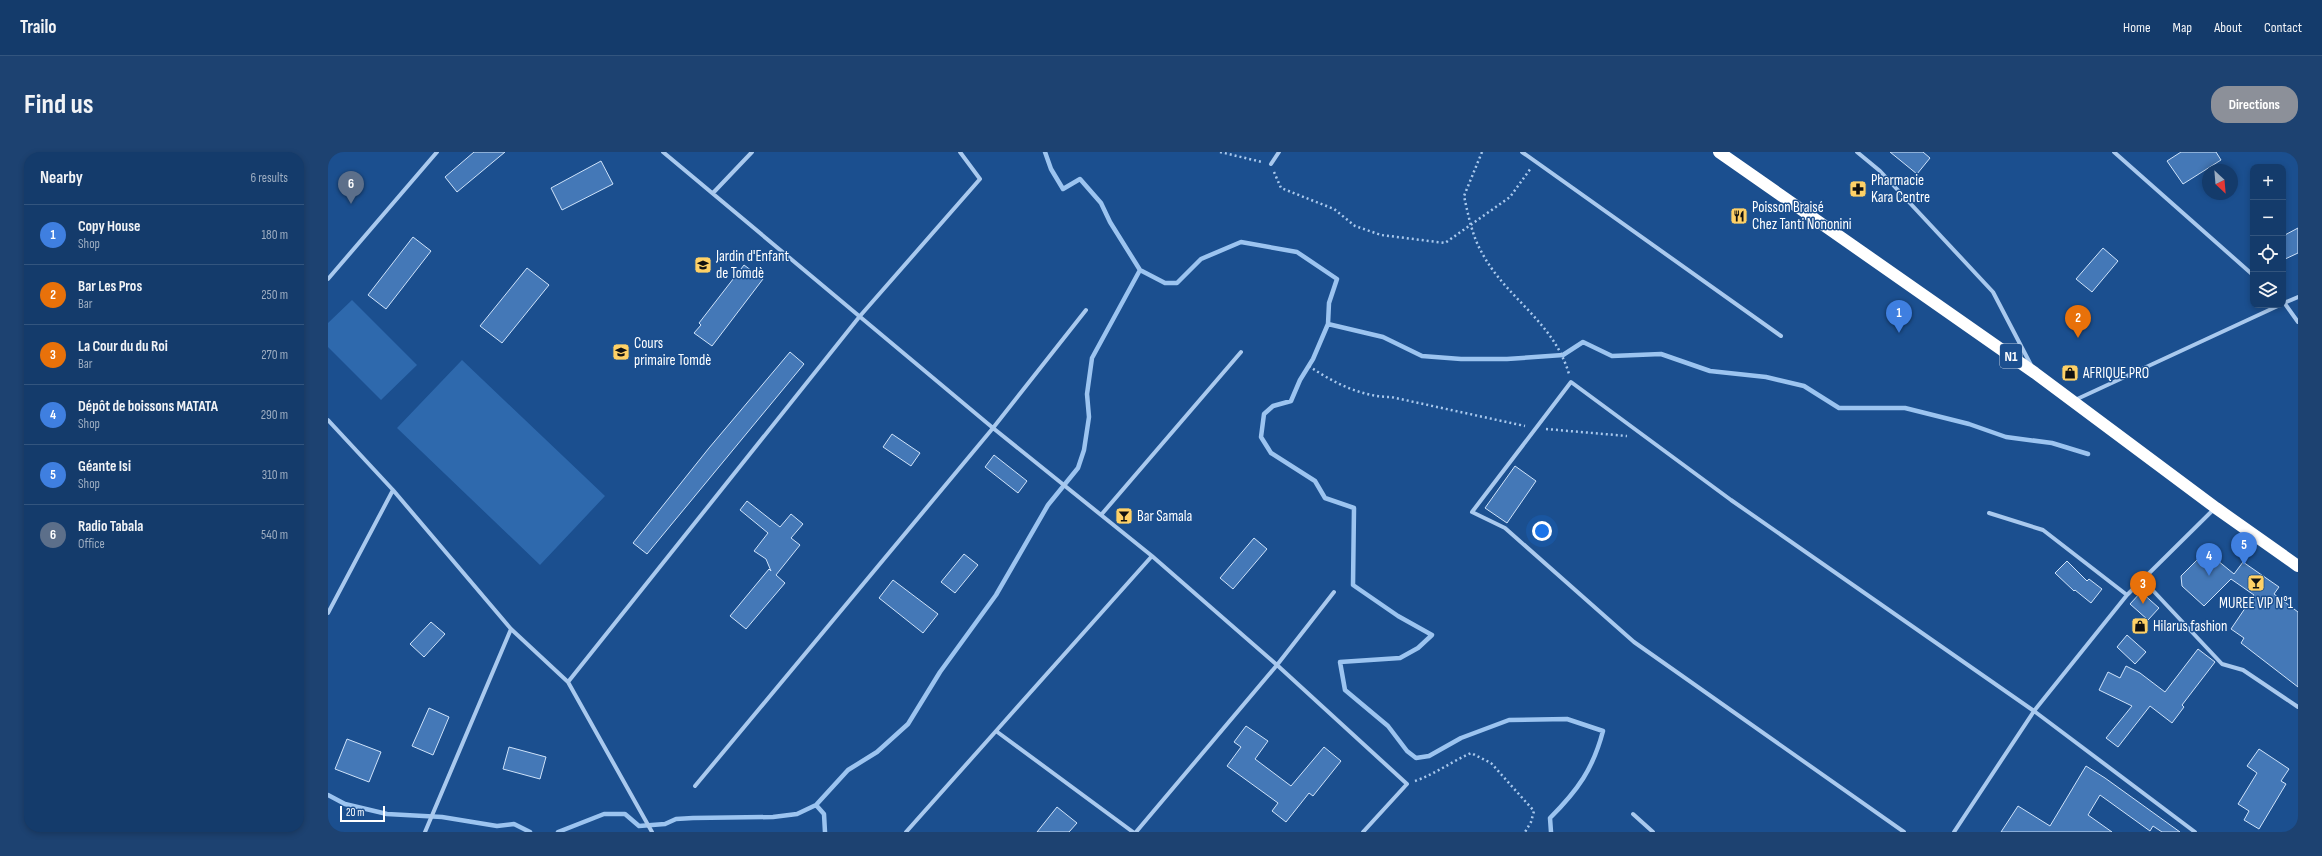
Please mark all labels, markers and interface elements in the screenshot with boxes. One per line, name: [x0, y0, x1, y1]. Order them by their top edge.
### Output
text: Trailo: [20, 16, 57, 39]
text: Home: [2123, 19, 2151, 36]
text: Map: [2173, 19, 2192, 36]
text: About: [2214, 19, 2242, 36]
text: Contact: [2264, 19, 2302, 36]
button: Directions: [2211, 86, 2298, 123]
text: Find us: [24, 88, 93, 121]
north arrow: [2202, 164, 2238, 200]
map controls: [2250, 164, 2286, 308]
button: +: [2250, 164, 2286, 200]
text: Nearby: [40, 168, 83, 188]
text: 6 results: [250, 170, 288, 186]
pin: 6: [338, 171, 364, 204]
place label: Pharmacie Kara Centre: [1871, 171, 1930, 207]
pharmacy icon: Pharmacie Kara Centre: [1848, 179, 1868, 199]
place label: Poisson Braisé Chez Tanti Nononini: [1752, 198, 1852, 234]
button: −: [2250, 200, 2286, 236]
restaurant icon: Poisson Braisé Chez Tanti Nononini: [1729, 206, 1749, 226]
text: Copy House: [78, 217, 140, 236]
text: 1: [50, 227, 56, 243]
text: 180 m: [262, 227, 288, 243]
text: Shop: [78, 236, 100, 252]
button: locate: [2250, 236, 2286, 272]
place label: Jardin d'Enfant de Tomdè: [715, 247, 789, 283]
school or university icon: Jardin d'Enfant de Tomdè: [693, 255, 713, 275]
button: layers: [2250, 272, 2286, 308]
text: Bar Les Pros: [78, 277, 142, 296]
text: 2: [50, 287, 56, 303]
text: 250 m: [261, 287, 288, 303]
text: Bar: [78, 296, 93, 312]
pin: 1: [1886, 300, 1912, 333]
pin: 2: [2065, 305, 2091, 338]
place label: Cours primaire Tomdè: [634, 334, 711, 370]
text: La Cour du du Roi: [78, 337, 168, 356]
school or university icon: Cours primaire Tomdè: [611, 342, 631, 362]
road number: N1: [2000, 344, 2022, 368]
text: 3: [50, 347, 56, 363]
text: 270 m: [261, 347, 288, 363]
text: Bar: [78, 356, 93, 372]
shop icon: AFRIQUE PRO: [2060, 363, 2080, 383]
place label: AFRIQUE PRO: [2082, 364, 2149, 383]
text: Dépôt de boissons MATATA: [78, 397, 218, 416]
text: 4: [50, 407, 56, 423]
text: 290 m: [261, 407, 288, 423]
text: Shop: [78, 416, 100, 432]
text: Géante Isi: [78, 457, 131, 476]
text: 5: [50, 467, 56, 483]
text: 310 m: [262, 467, 288, 483]
text: Shop: [78, 476, 100, 492]
bar icon: Bar Samala: [1114, 506, 1134, 526]
place label: Bar Samala: [1137, 507, 1193, 526]
text: Radio Tabala: [78, 517, 143, 536]
your location: [1532, 521, 1552, 541]
text: 6: [50, 527, 56, 543]
text: 540 m: [261, 527, 288, 543]
pin: 5: [2231, 532, 2257, 565]
text: Office: [78, 536, 105, 552]
pin: 4: [2196, 543, 2222, 576]
pin: 3: [2130, 571, 2156, 604]
bar icon: MUREE VIP N°1: [2246, 573, 2266, 593]
place label: MUREE VIP N°1: [2219, 594, 2294, 613]
shop icon: Hilarus fashion: [2130, 616, 2150, 636]
place label: Hilarus fashion: [2153, 617, 2228, 636]
scale bar: [340, 804, 385, 823]
text: 20 m: [346, 806, 364, 819]

